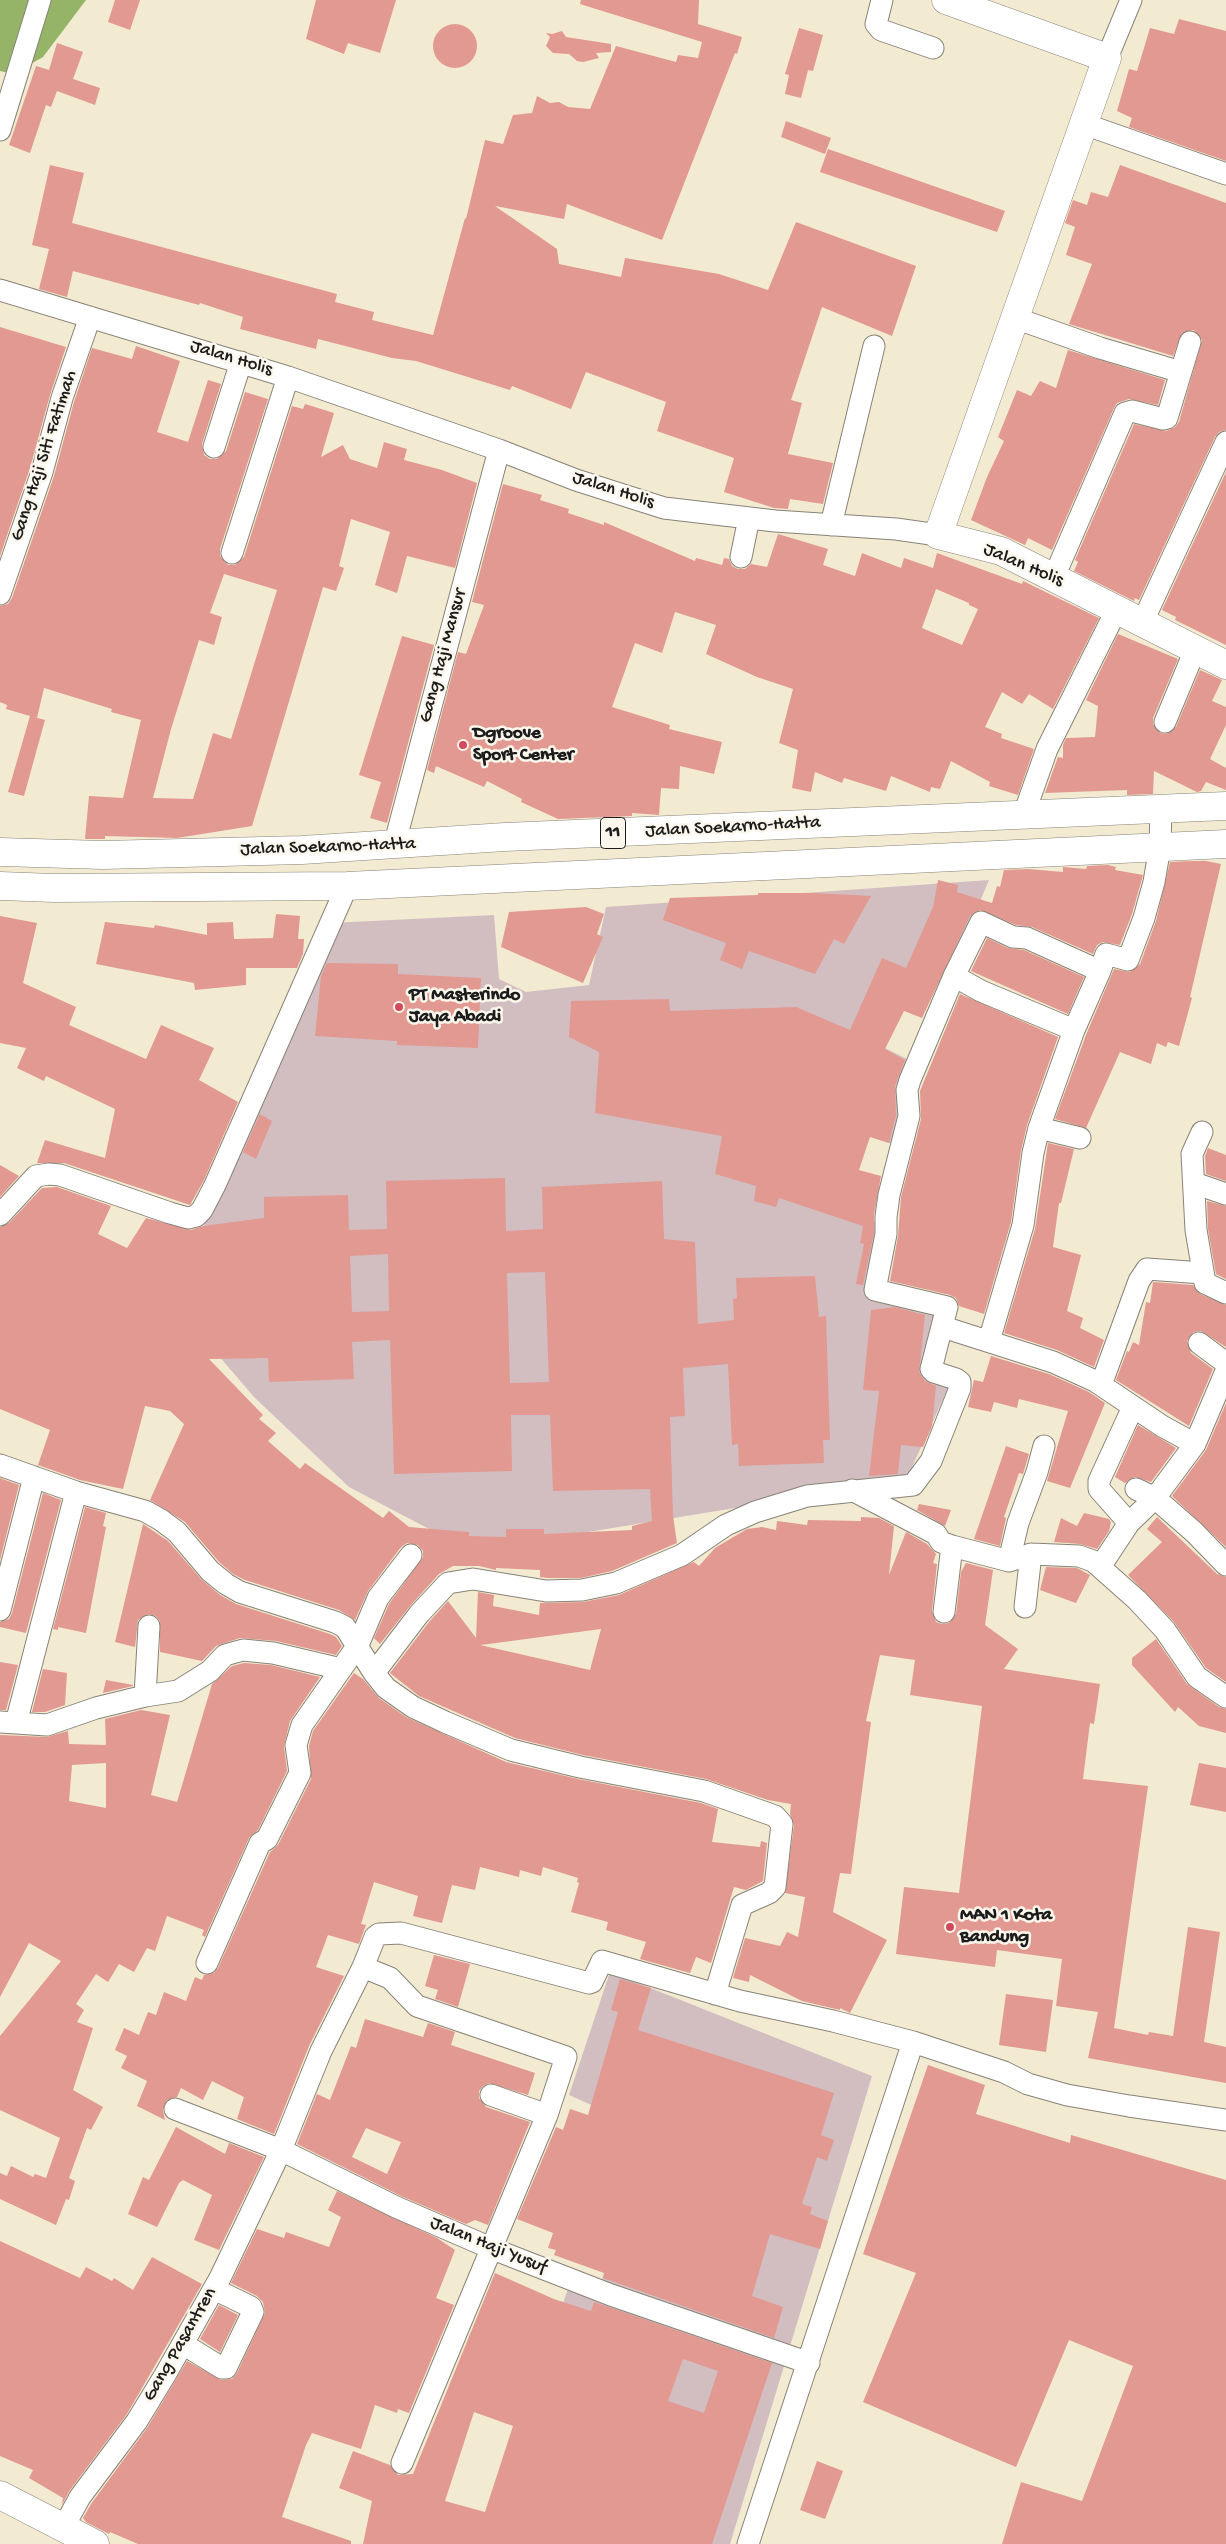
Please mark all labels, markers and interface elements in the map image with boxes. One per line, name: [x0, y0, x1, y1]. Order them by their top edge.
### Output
street label: Jalan Holis: [187, 336, 275, 382]
street label: Gang Haji Siti Fatimah: [7, 368, 83, 544]
street label: Jalan Holis: [569, 467, 657, 515]
street label: Jalan Holis: [979, 539, 1067, 593]
street label: Gang Haji Mansur: [415, 586, 473, 726]
place label: Dgroove Sport Center: [473, 723, 573, 767]
marker: Dgroove Sport Center: [457, 739, 469, 751]
street label: Jalan Soekarno-Hatta: [645, 812, 821, 844]
road number: 11: [600, 818, 626, 848]
street label: Jalan Soekarno-Hatta: [240, 834, 416, 862]
place label: PT Masterindo Jaya Abadi: [409, 985, 520, 1029]
marker: PT Masterindo Jaya Abadi: [393, 1001, 405, 1013]
place label: MAN 1 Kota Bandung: [960, 1905, 1052, 1949]
marker: MAN 1 Kota Bandung: [944, 1921, 956, 1933]
street label: Jalan Haji Yusuf: [426, 2212, 550, 2280]
street label: Gang Pasantren: [139, 2284, 223, 2406]

